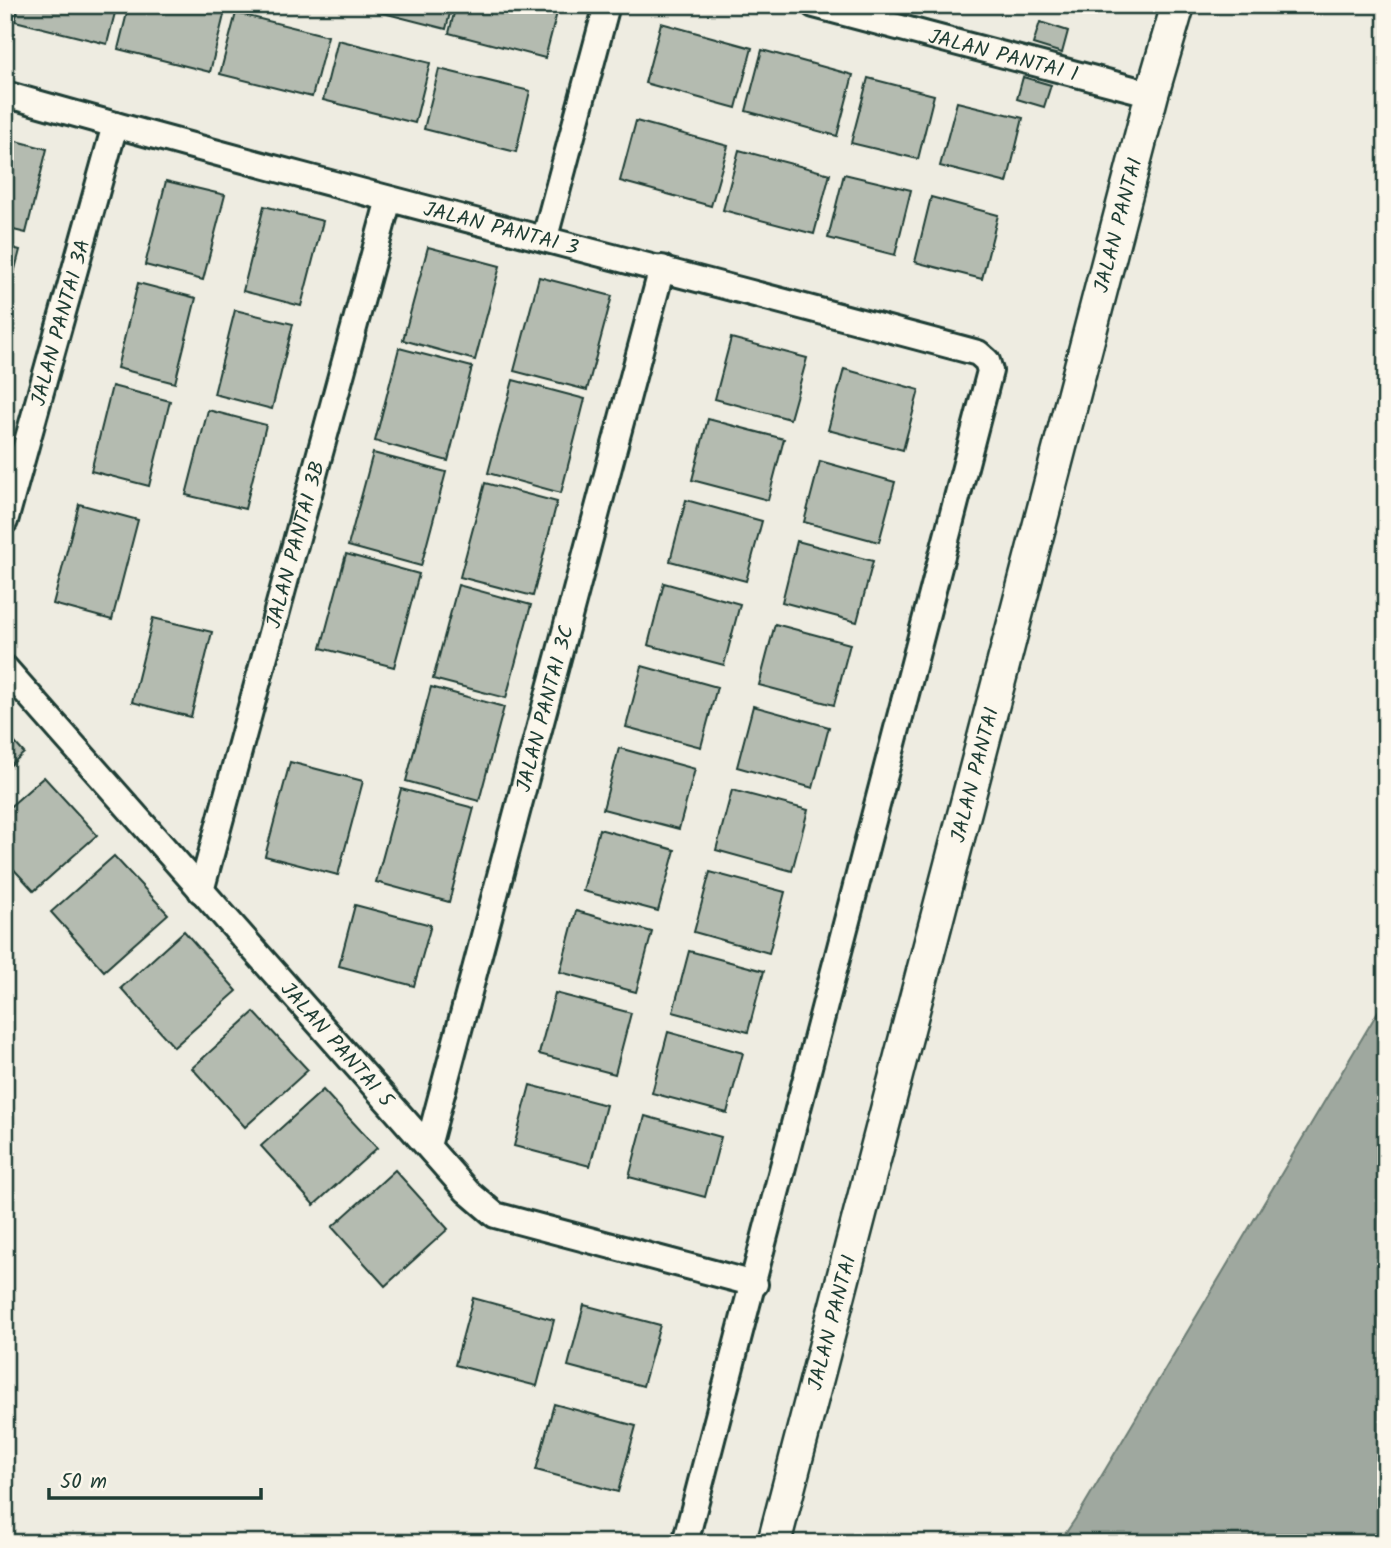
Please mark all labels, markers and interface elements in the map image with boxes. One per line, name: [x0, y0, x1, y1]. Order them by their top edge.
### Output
street label: JALAN PANTAI 1: [925, 21, 1082, 92]
street label: JALAN PANTAI: [1086, 154, 1153, 297]
street label: JALAN PANTAI 3: [420, 193, 582, 265]
street label: JALAN PANTAI 3A: [23, 236, 100, 410]
street label: JALAN PANTAI 3B: [258, 458, 335, 632]
street label: JALAN PANTAI 3C: [508, 622, 584, 796]
street label: JALAN PANTAI: [942, 704, 1009, 846]
street label: JALAN PANTAI 5: [272, 975, 402, 1117]
street label: JALAN PANTAI: [800, 1252, 866, 1394]
scale bar: [49, 1457, 261, 1501]
text: 50 m: [60, 1466, 107, 1499]

